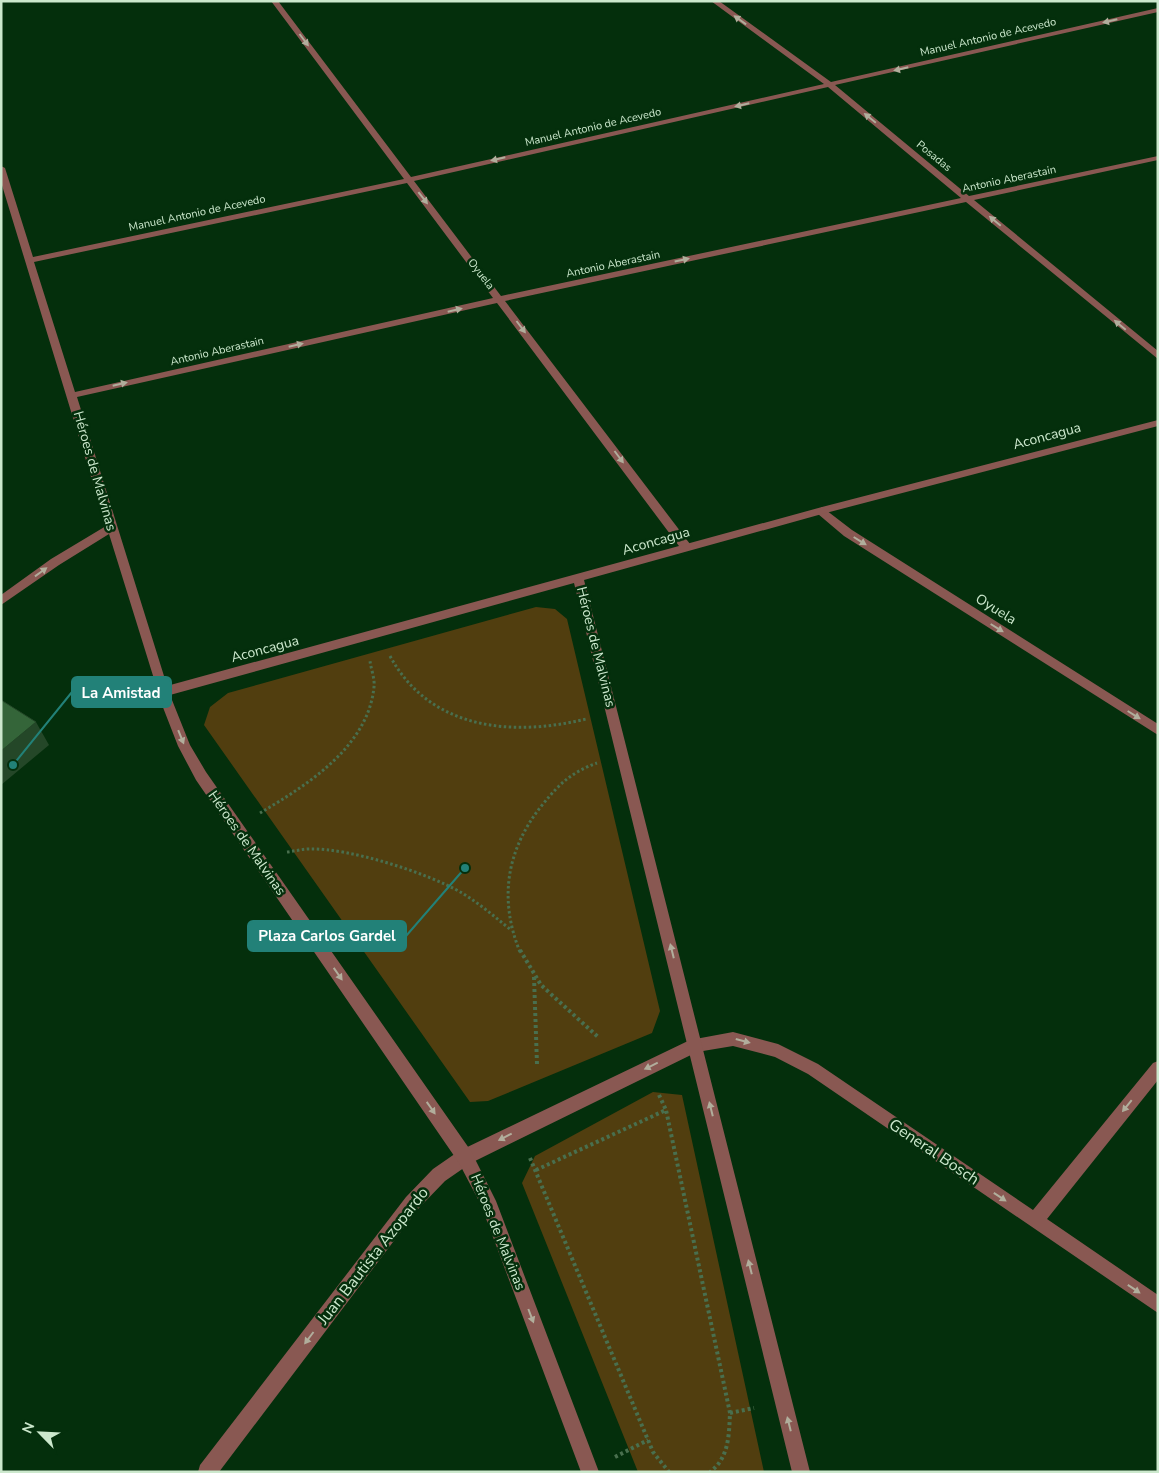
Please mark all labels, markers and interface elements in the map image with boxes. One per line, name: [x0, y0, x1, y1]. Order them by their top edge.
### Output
street label: Manuel Antonio de Acevedo: [918, 14, 1058, 60]
one-way arrow: [733, 15, 747, 25]
one-way arrow: [1103, 17, 1118, 25]
one-way arrow: [299, 33, 309, 47]
one-way arrow: [893, 65, 908, 73]
one-way arrow: [735, 101, 750, 109]
street label: Manuel Antonio de Acevedo: [523, 104, 663, 150]
one-way arrow: [863, 112, 876, 123]
street label: Posadas: [913, 137, 955, 175]
one-way arrow: [490, 156, 506, 164]
street label: Antonio Aberastain: [961, 162, 1057, 196]
street label: Manuel Antonio de Acevedo: [127, 191, 267, 235]
one-way arrow: [417, 191, 428, 204]
one-way arrow: [990, 215, 1002, 227]
street label: Antonio Aberastain: [565, 247, 661, 281]
street label: Oyuela: [464, 256, 498, 293]
one-way arrow: [674, 256, 690, 264]
one-way arrow: [447, 305, 463, 313]
one-way arrow: [1114, 319, 1127, 330]
one-way arrow: [516, 320, 527, 333]
street label: Antonio Aberastain: [169, 333, 265, 369]
one-way arrow: [288, 341, 304, 349]
one-way arrow: [113, 380, 128, 388]
street label: Héroes de Malvinas: [69, 409, 121, 533]
street label: Aconcagua: [1011, 418, 1083, 454]
one-way arrow: [614, 450, 624, 464]
street label: Aconcagua: [620, 522, 692, 560]
one-way arrow: [854, 536, 867, 545]
one-way arrow: [34, 567, 48, 577]
street label: Héroes de Malvinas: [572, 585, 620, 710]
street label: Oyuela: [972, 589, 1020, 629]
one-way arrow: [991, 623, 1004, 632]
street label: Aconcagua: [229, 631, 301, 667]
callout: La Amistad: [72, 677, 171, 707]
text: La Amistad: [81, 683, 161, 703]
one-way arrow: [1128, 710, 1141, 720]
one-way arrow: [178, 730, 185, 745]
street label: Héroes de Malvinas: [204, 787, 290, 899]
callout: Plaza Carlos Gardel: [248, 921, 406, 951]
text: Plaza Carlos Gardel: [258, 926, 396, 946]
one-way arrow: [667, 944, 675, 959]
one-way arrow: [333, 968, 343, 981]
one-way arrow: [735, 1038, 750, 1046]
one-way arrow: [644, 1062, 658, 1070]
one-way arrow: [1122, 1099, 1133, 1112]
one-way arrow: [426, 1101, 436, 1115]
one-way arrow: [707, 1102, 715, 1117]
street label: General Bosch: [884, 1114, 984, 1190]
one-way arrow: [498, 1133, 512, 1141]
street label: Héroes de Malvinas: [466, 1171, 530, 1293]
street label: Juan Bautista Azopardo: [312, 1183, 434, 1330]
one-way arrow: [993, 1192, 1007, 1202]
one-way arrow: [746, 1259, 754, 1274]
one-way arrow: [1128, 1284, 1141, 1293]
one-way arrow: [528, 1309, 536, 1323]
one-way arrow: [304, 1331, 314, 1345]
north arrow: [15, 1408, 65, 1458]
one-way arrow: [785, 1417, 793, 1432]
text: N: [18, 1419, 39, 1437]

